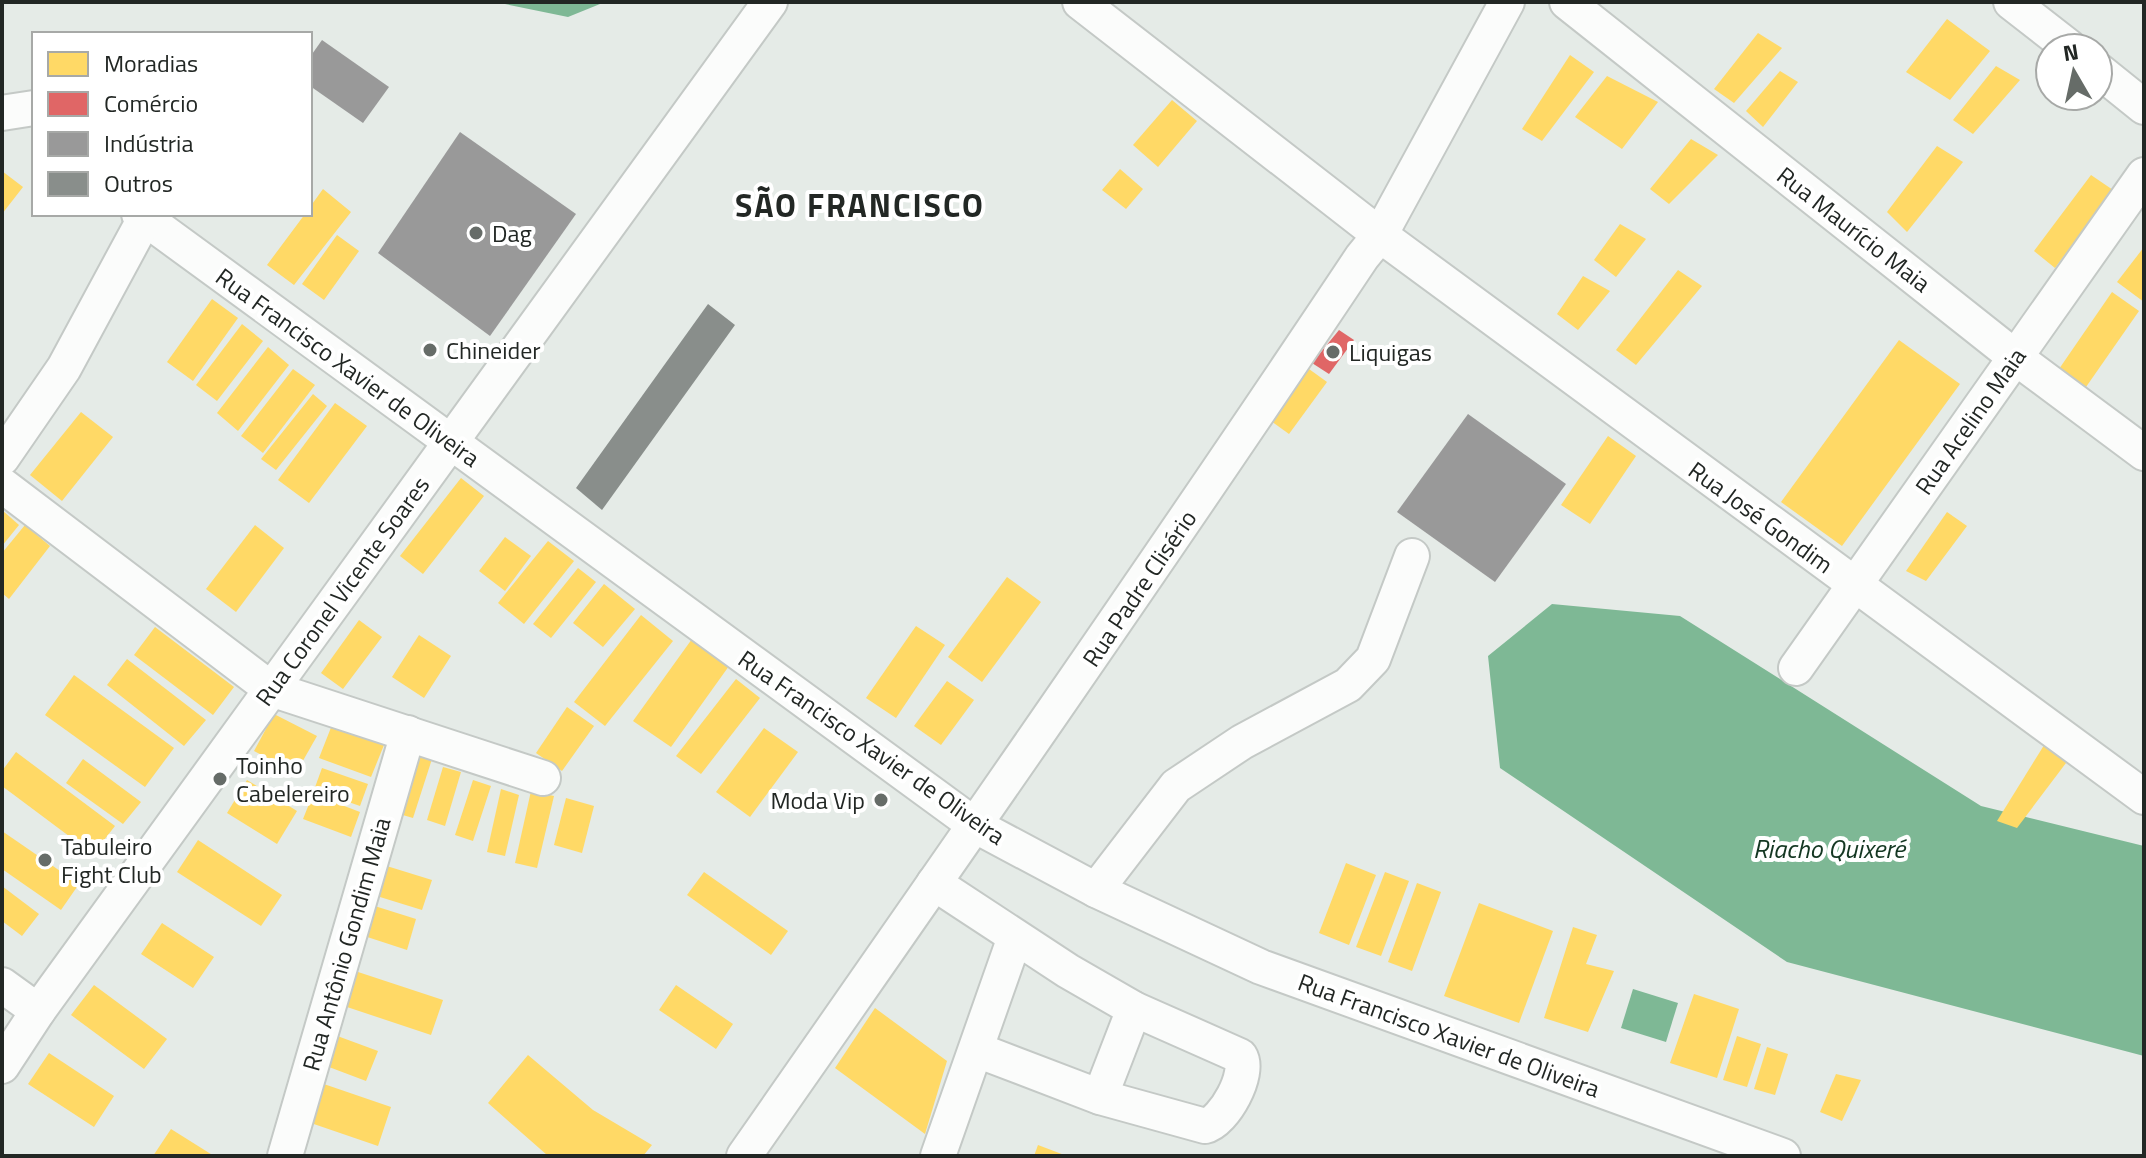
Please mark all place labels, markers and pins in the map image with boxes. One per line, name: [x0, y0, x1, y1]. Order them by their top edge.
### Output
place label: Dag: [492, 215, 532, 251]
marker: Dag: [467, 224, 485, 242]
place label: Chineider: [446, 332, 541, 368]
place label: Liquigas: [1349, 334, 1432, 370]
marker: Chineider: [421, 341, 439, 359]
marker: Liquigas: [1324, 343, 1342, 361]
place label: Toinho Cabelereiro: [236, 747, 350, 811]
marker: Toinho Cabelereiro: [211, 770, 229, 788]
place label: Moda Vip: [770, 782, 865, 818]
marker: Moda Vip: [872, 791, 890, 809]
place label: Tabuleiro Fight Club: [61, 828, 162, 892]
marker: Tabuleiro Fight Club: [36, 851, 54, 869]

